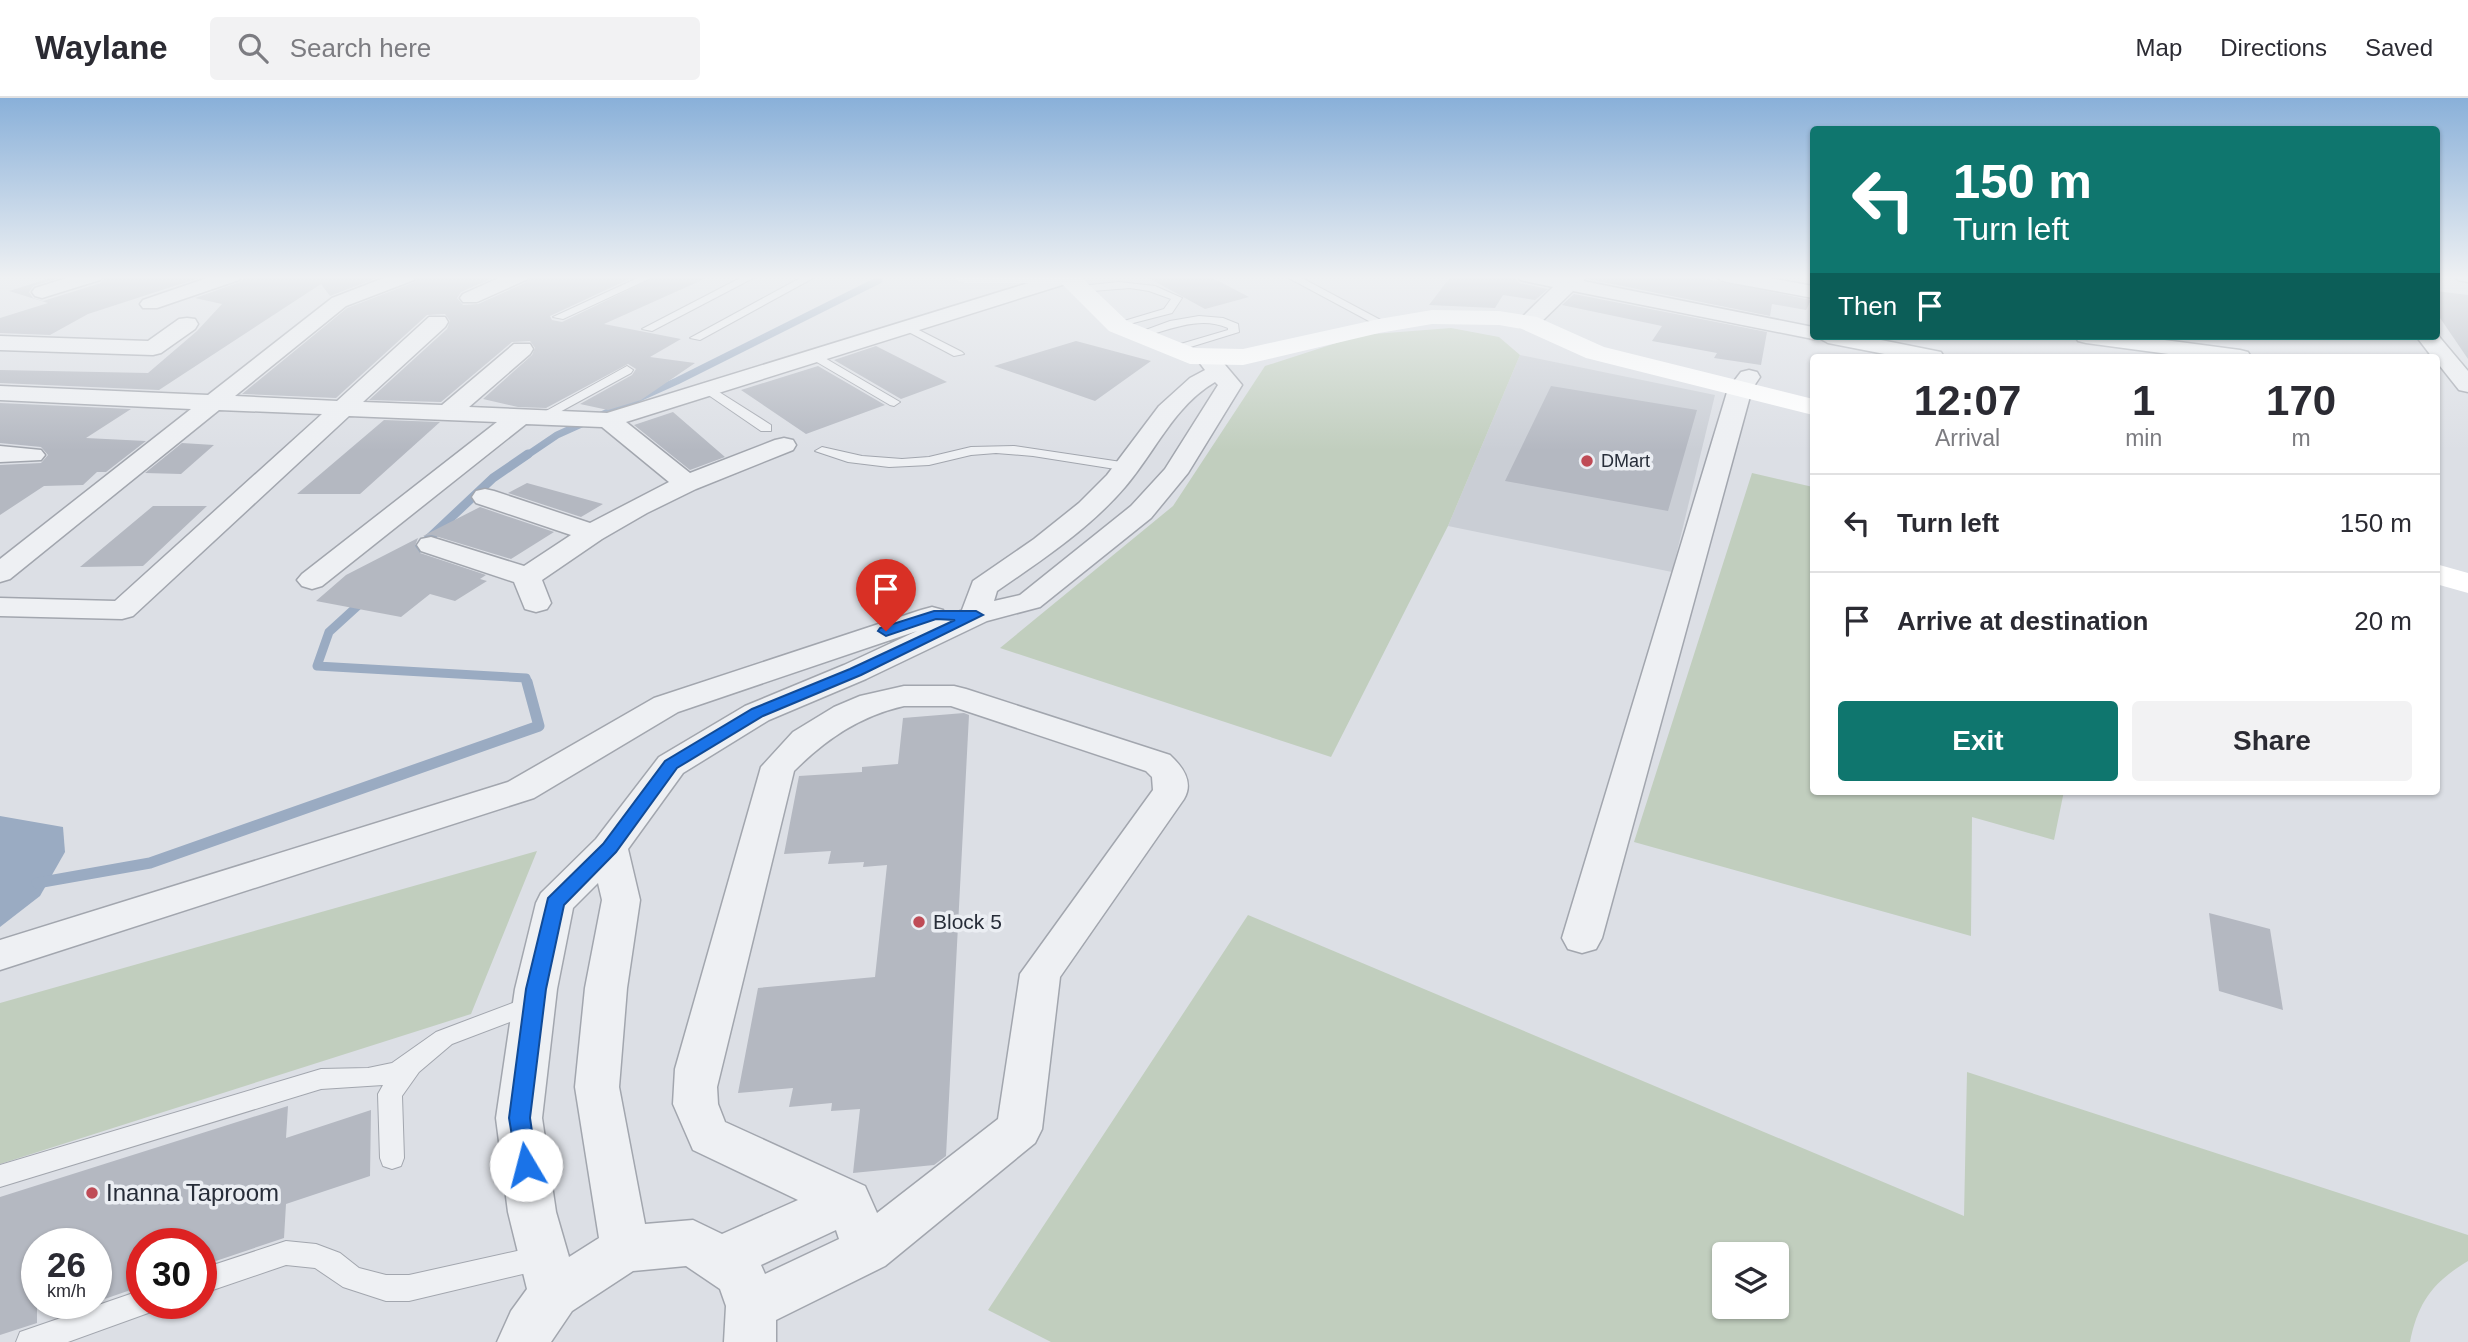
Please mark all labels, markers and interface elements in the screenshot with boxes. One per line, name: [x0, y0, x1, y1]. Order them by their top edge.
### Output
search box: [210, 17, 700, 80]
text: Waylane: [35, 29, 168, 66]
icon: search: [234, 29, 272, 67]
text: Search here: [290, 33, 431, 63]
text: Map: [2136, 34, 2182, 61]
text: Directions: [2220, 34, 2327, 61]
text: Saved: [2365, 34, 2433, 61]
icon: left: [1838, 154, 1929, 245]
text: 150 m: [1953, 154, 2092, 208]
text: Turn left: [1953, 211, 2069, 247]
icon: arrive: [1911, 287, 1949, 325]
text: Then: [1838, 291, 1897, 321]
text: 12:07: [1914, 377, 2021, 424]
text: 1: [2132, 377, 2155, 424]
text: 170: [2266, 377, 2336, 424]
text: Arrival: [1935, 425, 2000, 451]
text: min: [2125, 425, 2162, 451]
text: m: [2292, 425, 2311, 451]
place label: DMart: [1601, 451, 1650, 471]
marker: DMart: [1579, 453, 1595, 469]
icon: left: [1838, 504, 1876, 542]
text: Turn left: [1897, 508, 1999, 538]
text: 150 m: [2340, 508, 2412, 538]
pin: [856, 559, 916, 631]
icon: arrive: [867, 570, 905, 608]
icon: arrive: [1838, 602, 1876, 640]
text: Arrive at destination: [1897, 606, 2148, 636]
text: 20 m: [2354, 606, 2412, 636]
button: Exit: [1838, 701, 2118, 781]
button: Share: [2132, 701, 2412, 781]
place label: Block 5: [933, 910, 1002, 933]
marker: Block 5: [911, 914, 927, 930]
position arrow: [489, 1128, 563, 1202]
place label: Inanna Taproom: [106, 1179, 279, 1206]
marker: Inanna Taproom: [84, 1185, 100, 1201]
speed limit sign: 30: [126, 1228, 217, 1319]
map controls: [1712, 1242, 1789, 1319]
button: layers: [1712, 1242, 1789, 1319]
text: 26: [47, 1245, 86, 1284]
text: km/h: [47, 1281, 86, 1301]

